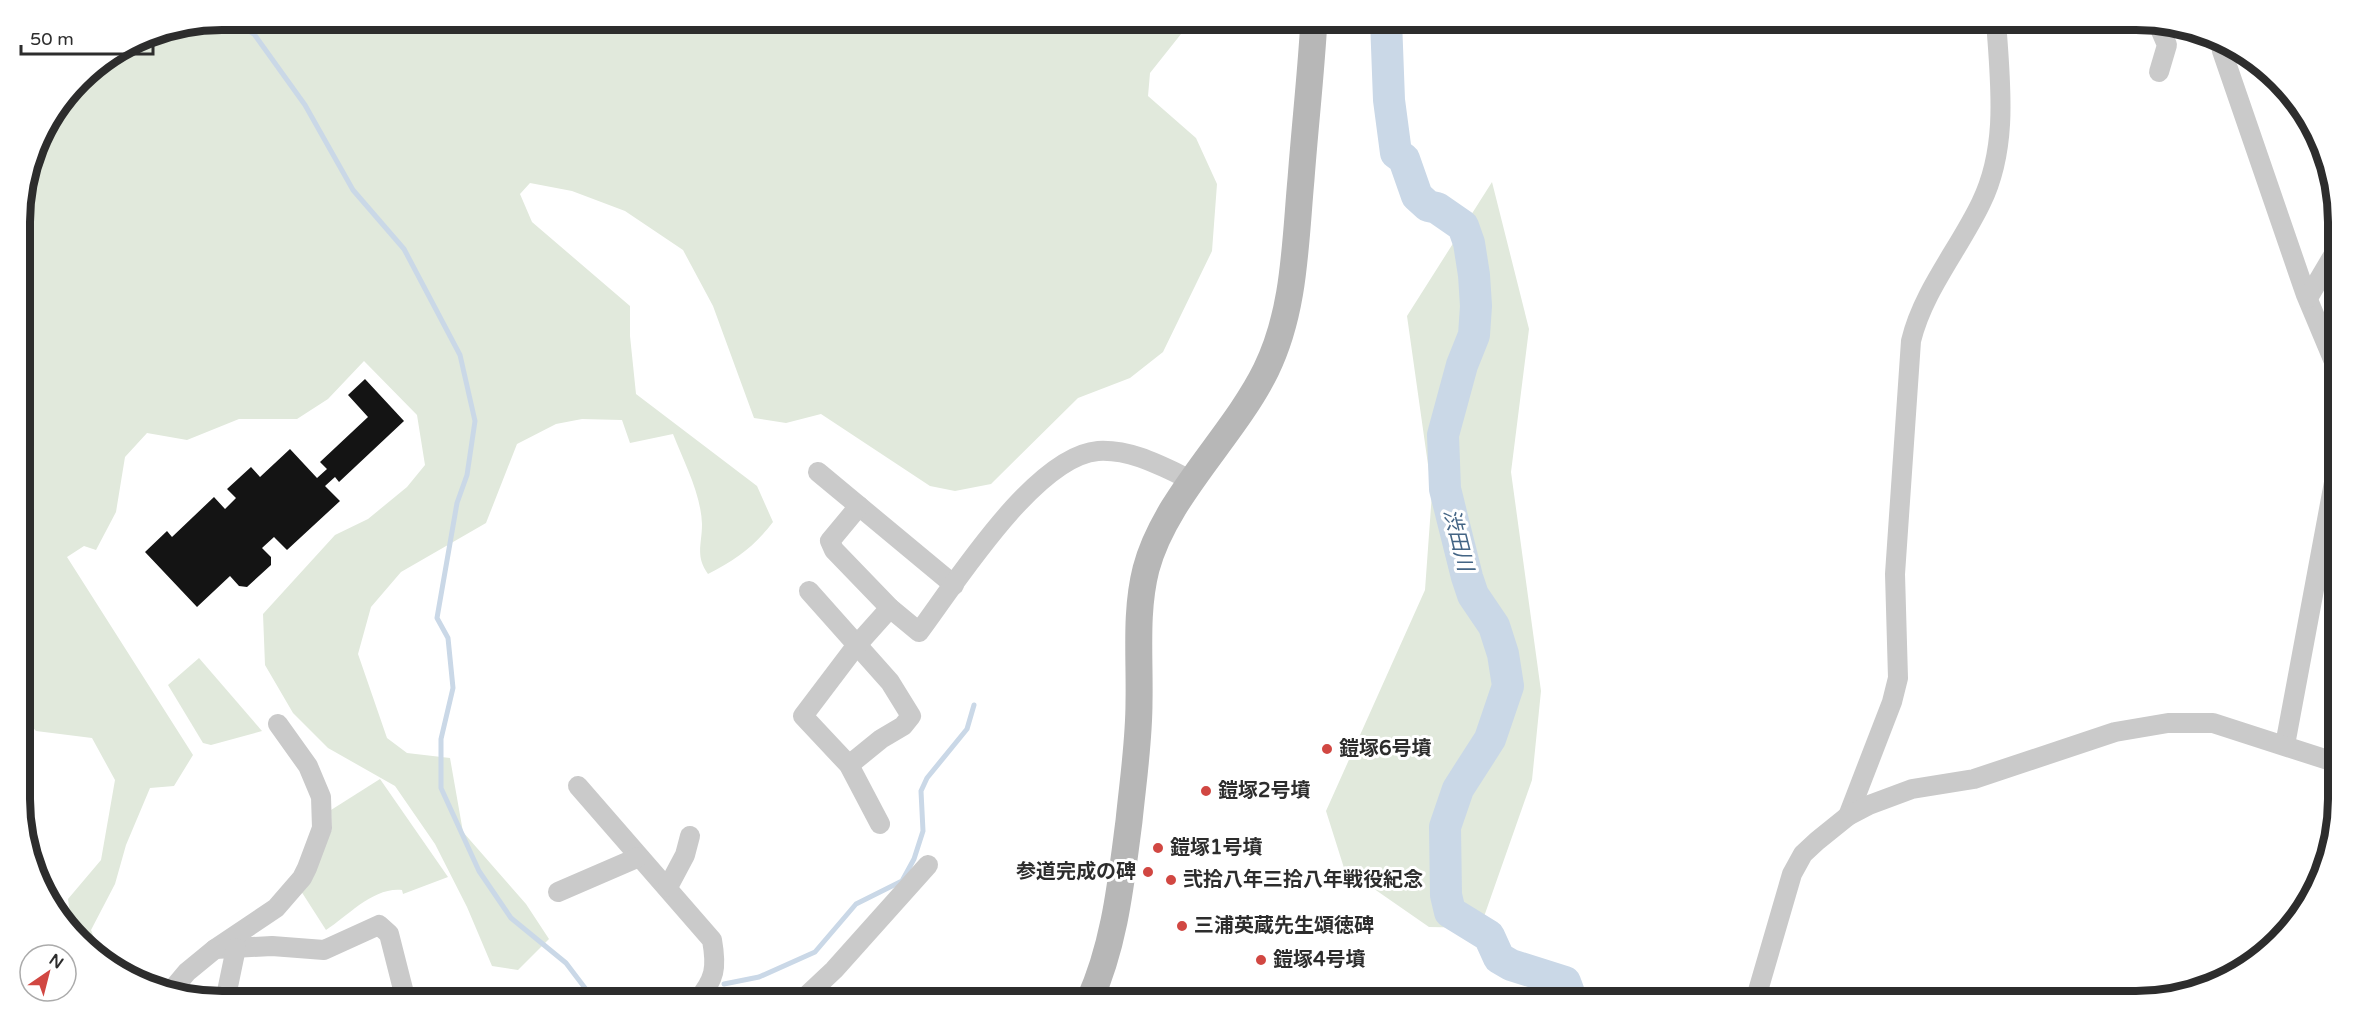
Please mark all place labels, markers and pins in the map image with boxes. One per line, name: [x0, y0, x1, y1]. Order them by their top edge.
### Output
place label: 鎧塚6号墳: [1339, 737, 1432, 761]
marker: 鎧塚6号墳: [1320, 742, 1334, 756]
place label: 鎧塚2号墳: [1218, 779, 1311, 803]
marker: 鎧塚2号墳: [1199, 784, 1213, 798]
place label: 鎧塚1号墳: [1170, 836, 1263, 860]
marker: 鎧塚1号墳: [1151, 841, 1165, 855]
place label: 参道完成の碑: [1016, 860, 1136, 884]
marker: 参道完成の碑: [1141, 865, 1155, 879]
place label: 弐拾八年三拾八年戦役紀念: [1183, 868, 1423, 892]
marker: 弐拾八年三拾八年戦役紀念: [1164, 873, 1178, 887]
place label: 三浦英蔵先生頌徳碑: [1194, 914, 1374, 938]
marker: 三浦英蔵先生頌徳碑: [1175, 919, 1189, 933]
place label: 鎧塚4号墳: [1273, 948, 1366, 972]
marker: 鎧塚4号墳: [1254, 953, 1268, 967]

